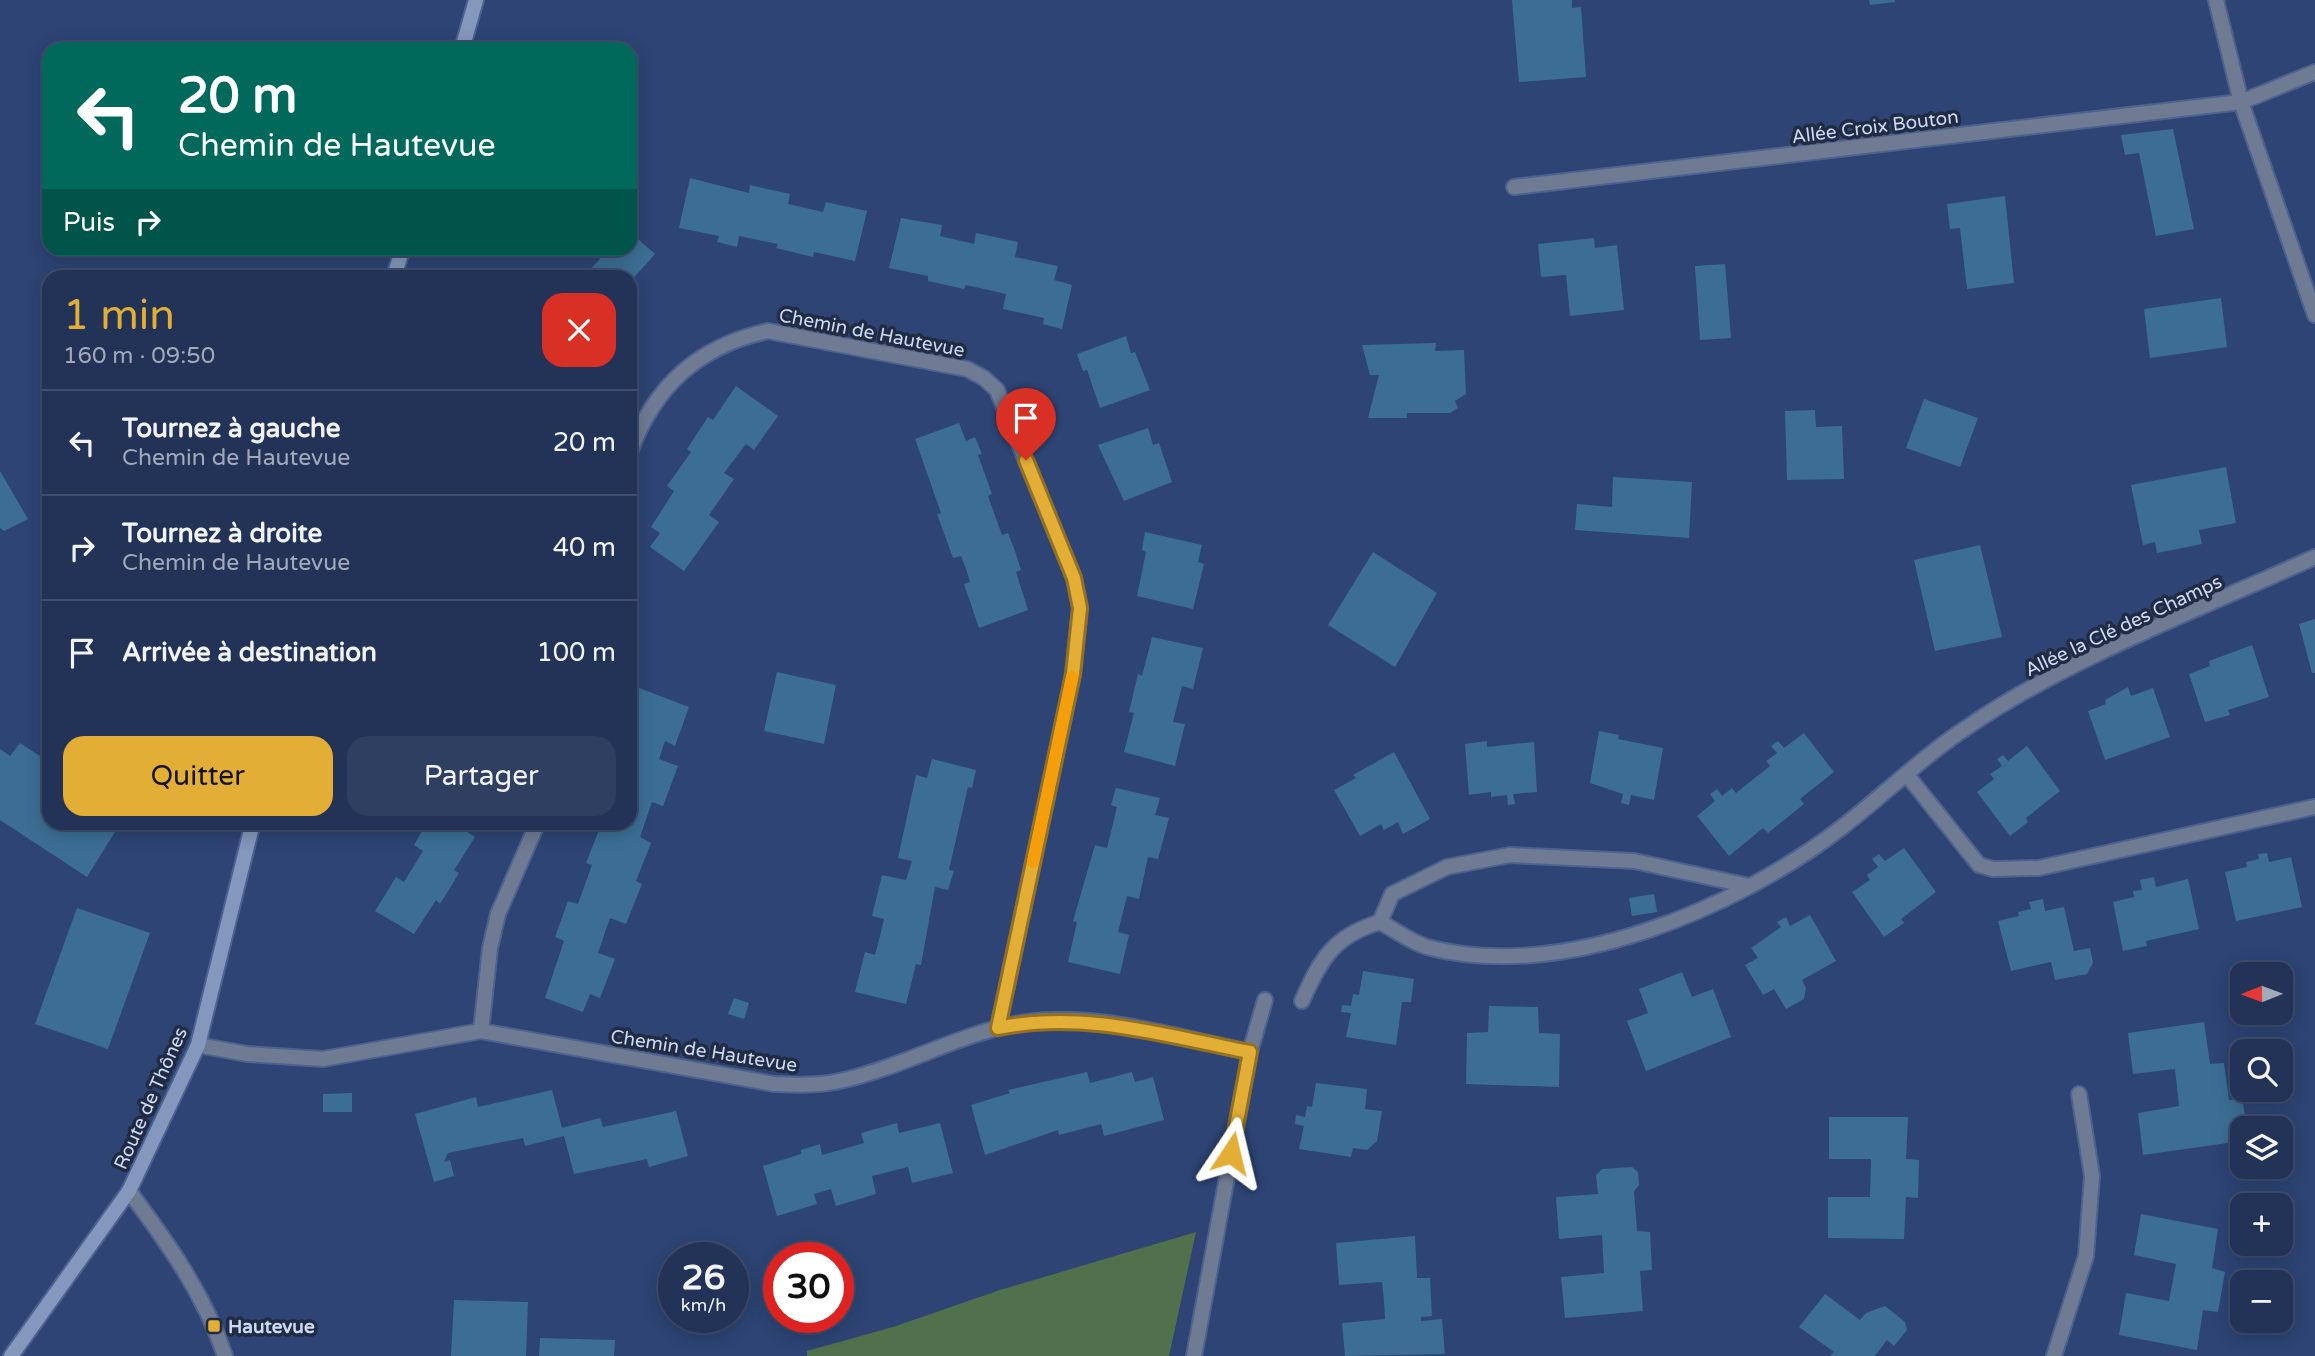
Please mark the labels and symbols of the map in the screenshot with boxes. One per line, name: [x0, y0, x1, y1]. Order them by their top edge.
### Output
street label: Allée Croix Bouton: [1790, 106, 1960, 148]
street label: Chemin de Hautevue: [777, 304, 966, 362]
pin: [996, 388, 1056, 460]
street label: Allée la Clé des Champs: [2021, 571, 2225, 681]
north arrow: [2230, 962, 2292, 1026]
street label: Route de Thônes: [110, 1024, 192, 1173]
street label: Chemin de Hautevue: [609, 1025, 799, 1077]
position arrow: [1194, 1116, 1268, 1190]
speed limit sign: 30: [763, 1242, 854, 1333]
place label: Hautevue: [228, 1316, 315, 1338]
marker: Hautevue: [206, 1318, 222, 1334]

